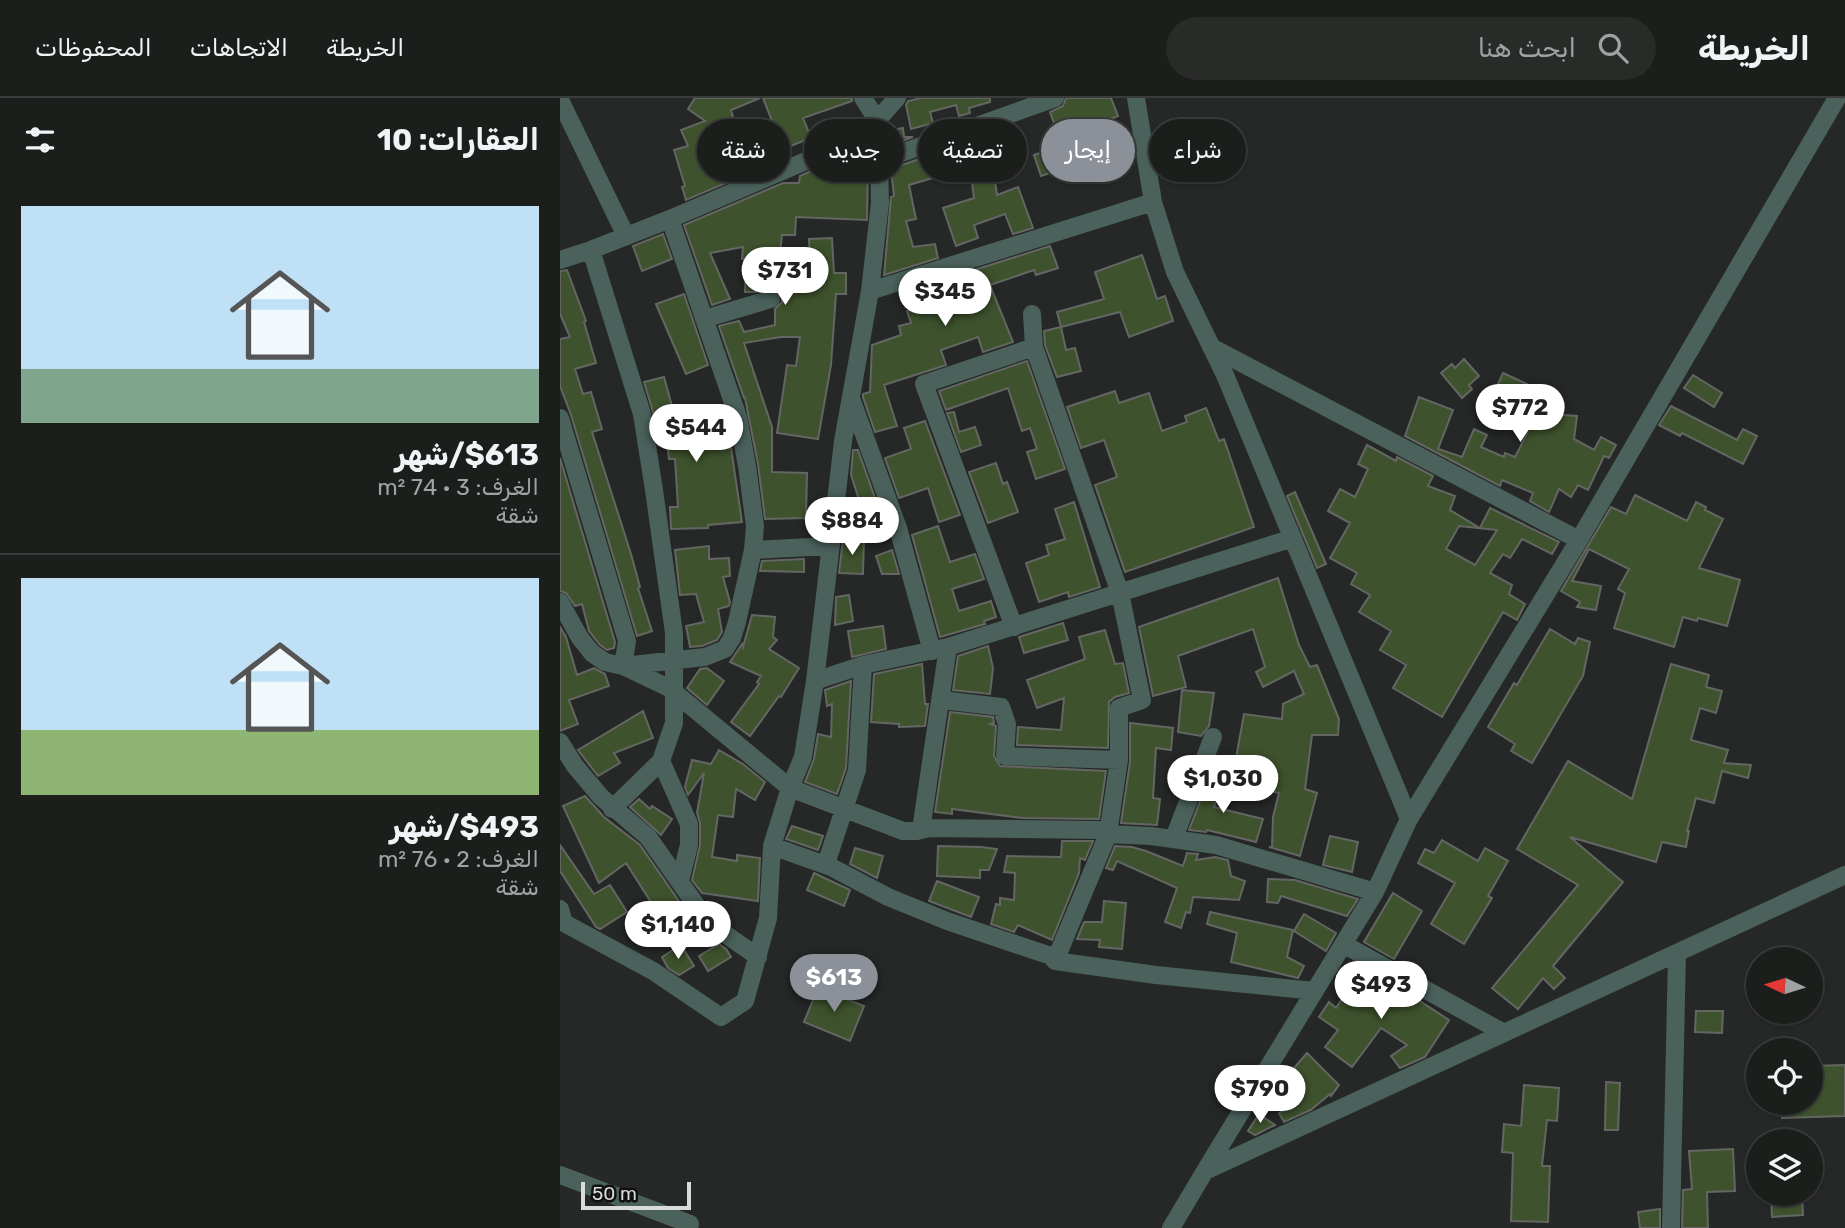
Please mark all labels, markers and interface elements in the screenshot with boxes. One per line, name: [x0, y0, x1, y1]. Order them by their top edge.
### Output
search box: [1166, 17, 1656, 80]
icon: search: [1594, 29, 1632, 67]
text: الخريطة: [1698, 29, 1810, 68]
text: ابحث هنا: [1478, 33, 1576, 64]
text: المحفوظات: [35, 34, 152, 62]
text: الاتجاهات: [190, 34, 288, 62]
text: الخريطة: [326, 34, 404, 62]
chip: شقة: [697, 119, 790, 182]
chip: جديد: [804, 119, 904, 182]
chip: تصفية: [918, 119, 1027, 182]
chip: إيجار: [1041, 119, 1135, 182]
chip: شراء: [1149, 119, 1246, 182]
icon: filters: [21, 121, 59, 159]
text: العقارات: 10: [377, 122, 539, 158]
pin: $731: [744, 248, 826, 307]
icon: home: [217, 252, 343, 378]
text: $731: [758, 256, 812, 284]
pin: $345: [904, 268, 986, 328]
text: $345: [914, 277, 976, 305]
pin: $772: [1479, 384, 1561, 444]
text: $772: [1492, 393, 1548, 421]
pin: $544: [655, 404, 737, 464]
text: $544: [665, 413, 727, 441]
text: $613/شهر: [395, 437, 539, 473]
text: الغرف: 3 · 74 m²: [377, 473, 539, 501]
pin: $884: [811, 498, 893, 557]
text: شقة: [495, 501, 539, 529]
text: $884: [821, 506, 883, 534]
icon: home: [217, 624, 343, 750]
pin: $1,030: [1166, 756, 1280, 815]
text: $1,030: [1183, 764, 1263, 792]
text: $493/شهر: [390, 809, 539, 845]
text: الغرف: 2 · 76 m²: [378, 845, 539, 873]
text: شقة: [495, 873, 539, 901]
pin: $1,140: [621, 902, 735, 961]
text: $1,140: [641, 910, 715, 938]
north arrow: [1746, 947, 1824, 1024]
map controls: [1746, 947, 1823, 1206]
pin: $613: [793, 954, 875, 1014]
pin: $493: [1340, 962, 1422, 1021]
text: $613: [806, 963, 862, 991]
text: $493: [1351, 970, 1411, 998]
button: locate: [1746, 1038, 1823, 1115]
pin: $790: [1219, 1066, 1301, 1125]
text: $790: [1231, 1074, 1289, 1102]
button: layers: [1746, 1129, 1823, 1206]
scale bar: [581, 1179, 691, 1211]
text: 50 m: [592, 1182, 637, 1205]

